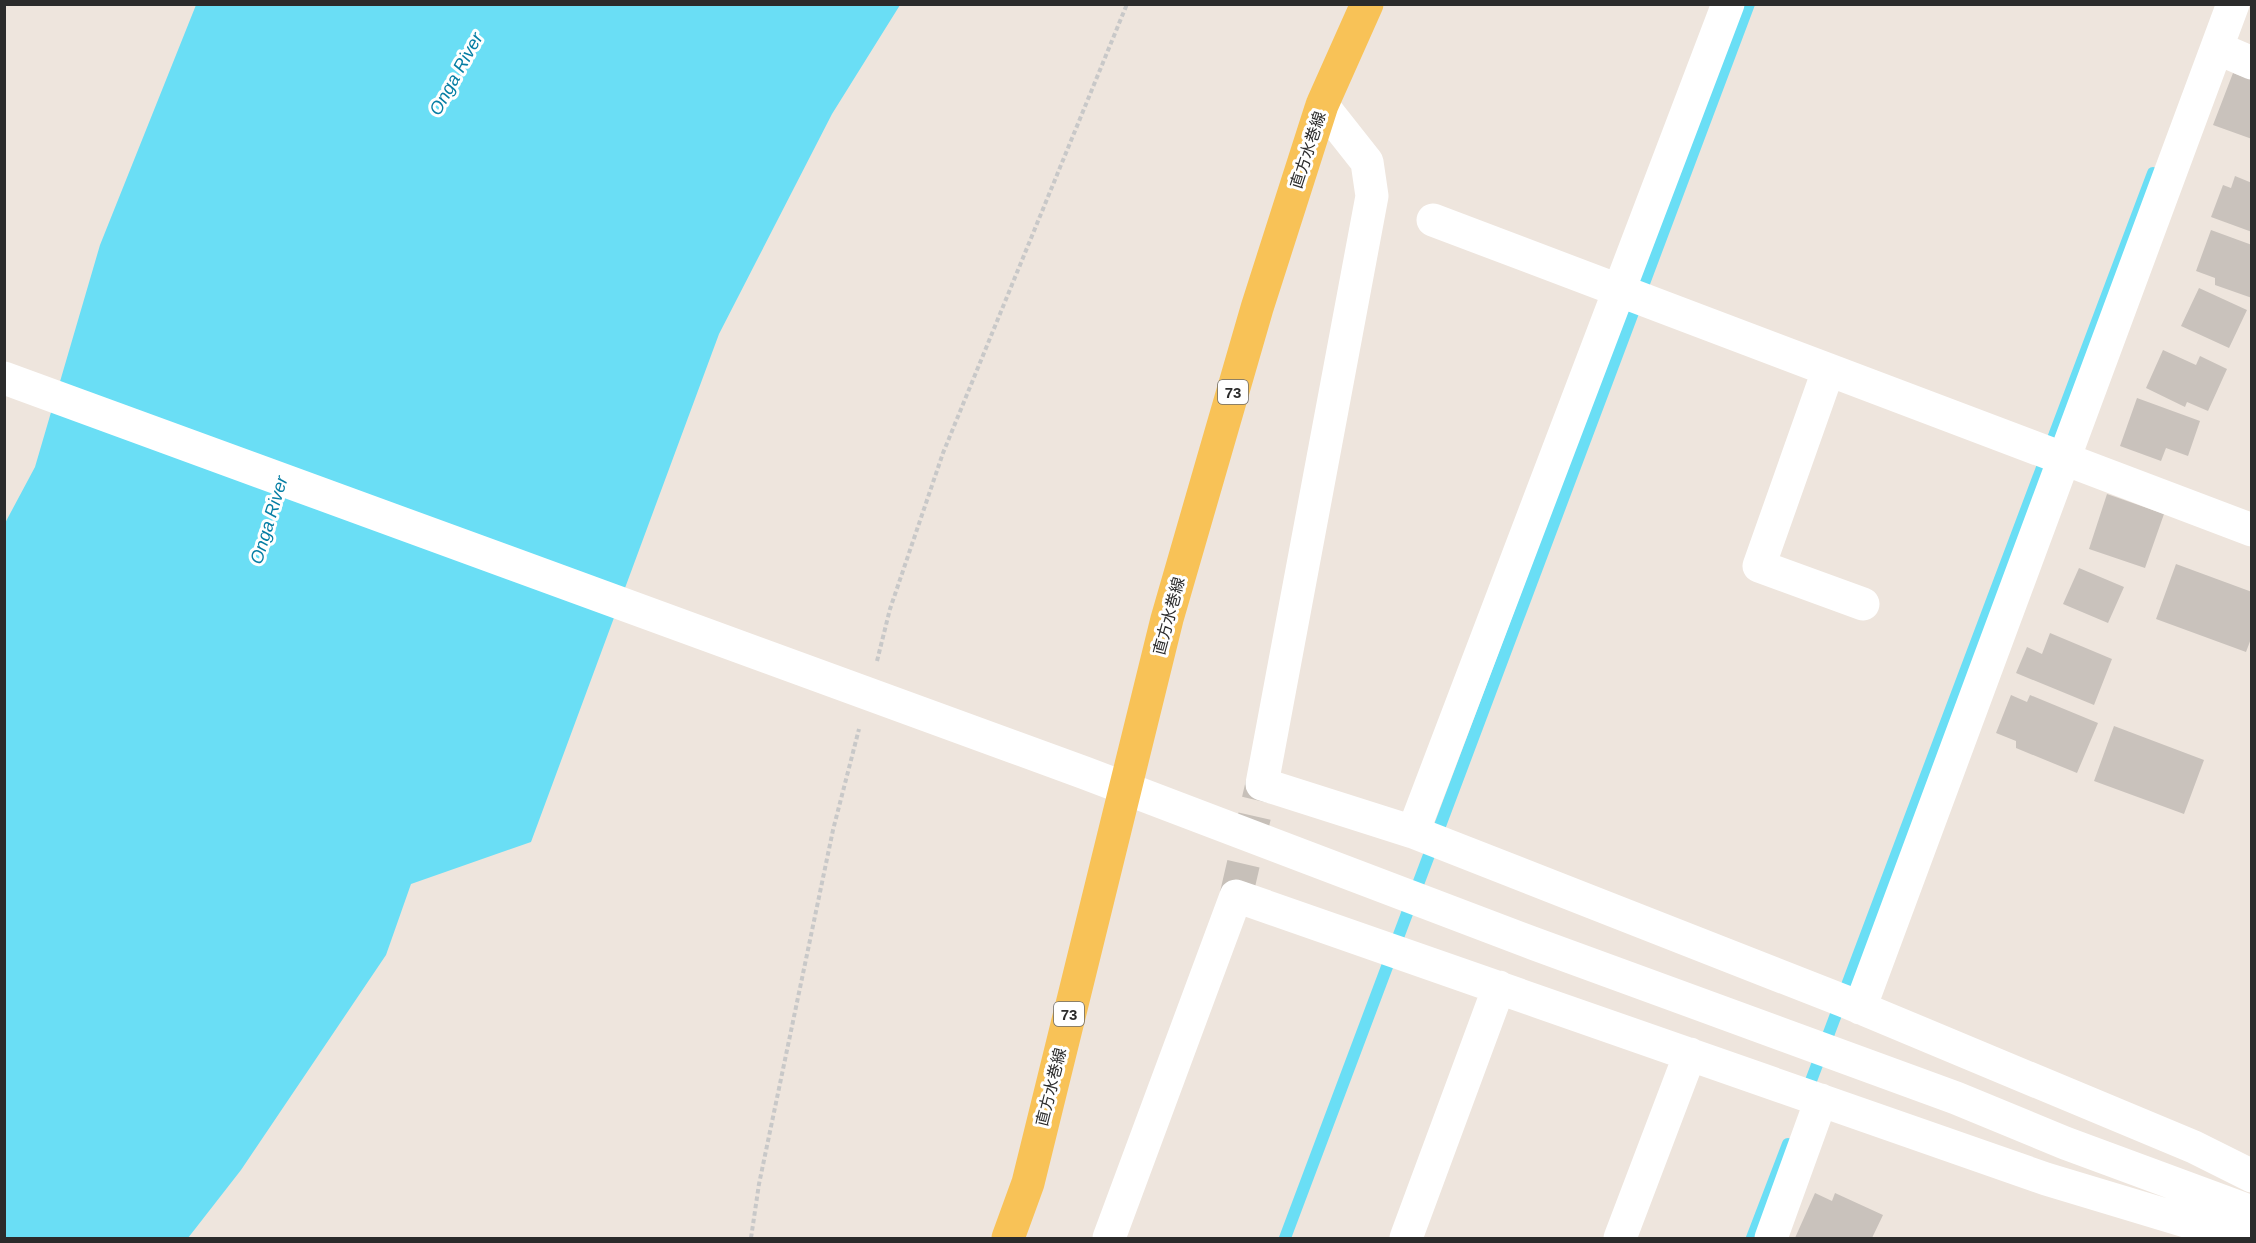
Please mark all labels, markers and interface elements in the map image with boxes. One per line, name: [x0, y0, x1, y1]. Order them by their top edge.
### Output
water label: Onga River: [425, 28, 487, 119]
street label: 直方水巻線: [1288, 109, 1328, 191]
road number: 73: [1218, 380, 1248, 404]
water label: Onga River: [246, 473, 292, 566]
street label: 直方水巻線: [1150, 575, 1188, 657]
road number: 73: [1054, 1002, 1084, 1026]
street label: 直方水巻線: [1033, 1046, 1069, 1128]

